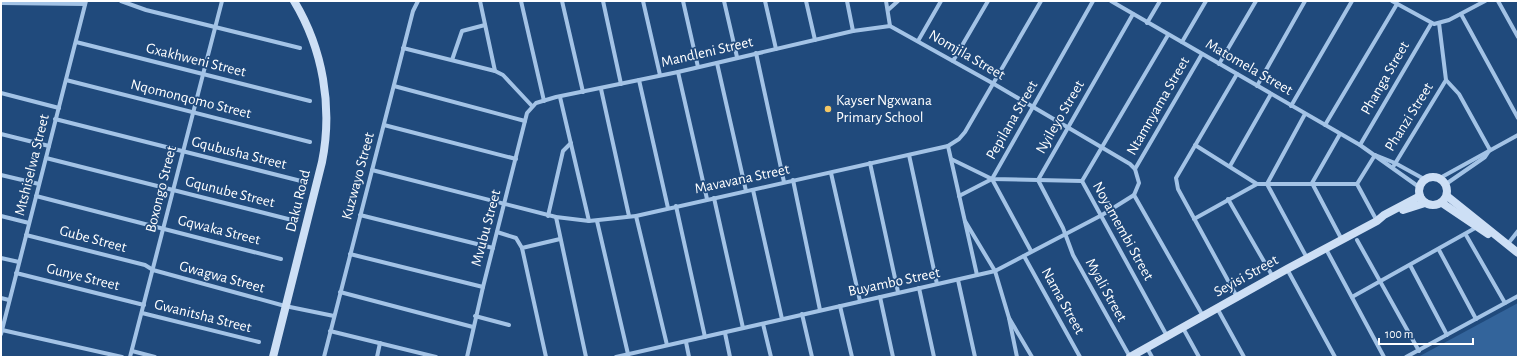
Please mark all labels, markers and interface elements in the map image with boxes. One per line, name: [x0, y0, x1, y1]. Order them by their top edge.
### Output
street label: Nomjila Street: [926, 27, 1008, 83]
street label: Mandleni Street: [660, 34, 755, 70]
street label: Matomela Street: [1203, 36, 1295, 98]
street label: Phanga Street: [1358, 39, 1412, 117]
street label: Gxakhweni Street: [144, 40, 248, 80]
street label: Ntamnyama Street: [1124, 54, 1192, 158]
street label: Nqomonqomo Street: [129, 77, 253, 121]
street label: Pepilana Street: [983, 78, 1041, 162]
street label: Nyileyo Street: [1033, 78, 1087, 156]
street label: Phanzi Street: [1382, 80, 1436, 154]
place label: Kayser Ngxwana Primary School: [836, 93, 932, 125]
marker: Kayser Ngxwana Primary School: [823, 104, 833, 114]
street label: Mtshiselwa Street: [12, 113, 52, 217]
street label: Kuzwayo Street: [339, 131, 377, 221]
street label: Gqubusha Street: [190, 134, 288, 172]
street label: Boxongo Street: [143, 144, 179, 234]
street label: Mavavana Street: [693, 162, 791, 196]
street label: Daku Road: [283, 168, 313, 234]
street label: Gqunube Street: [184, 174, 276, 210]
street label: Noyamembi Street: [1090, 179, 1156, 283]
street label: Mvubu Street: [469, 188, 503, 268]
street label: Gqwaka Street: [176, 213, 262, 248]
street label: Gube Street: [58, 223, 128, 255]
street label: Seyisi Street: [1211, 252, 1281, 300]
street label: Myali Street: [1083, 256, 1130, 324]
street label: Gwagwa Street: [178, 258, 266, 296]
street label: Gunye Street: [45, 261, 121, 293]
street label: Buyambo Street: [847, 265, 941, 299]
street label: Nama Street: [1039, 265, 1087, 337]
street label: Gwanitsha Street: [153, 297, 253, 335]
scale bar: [1379, 320, 1473, 346]
text: 100 m: [1385, 328, 1413, 340]

